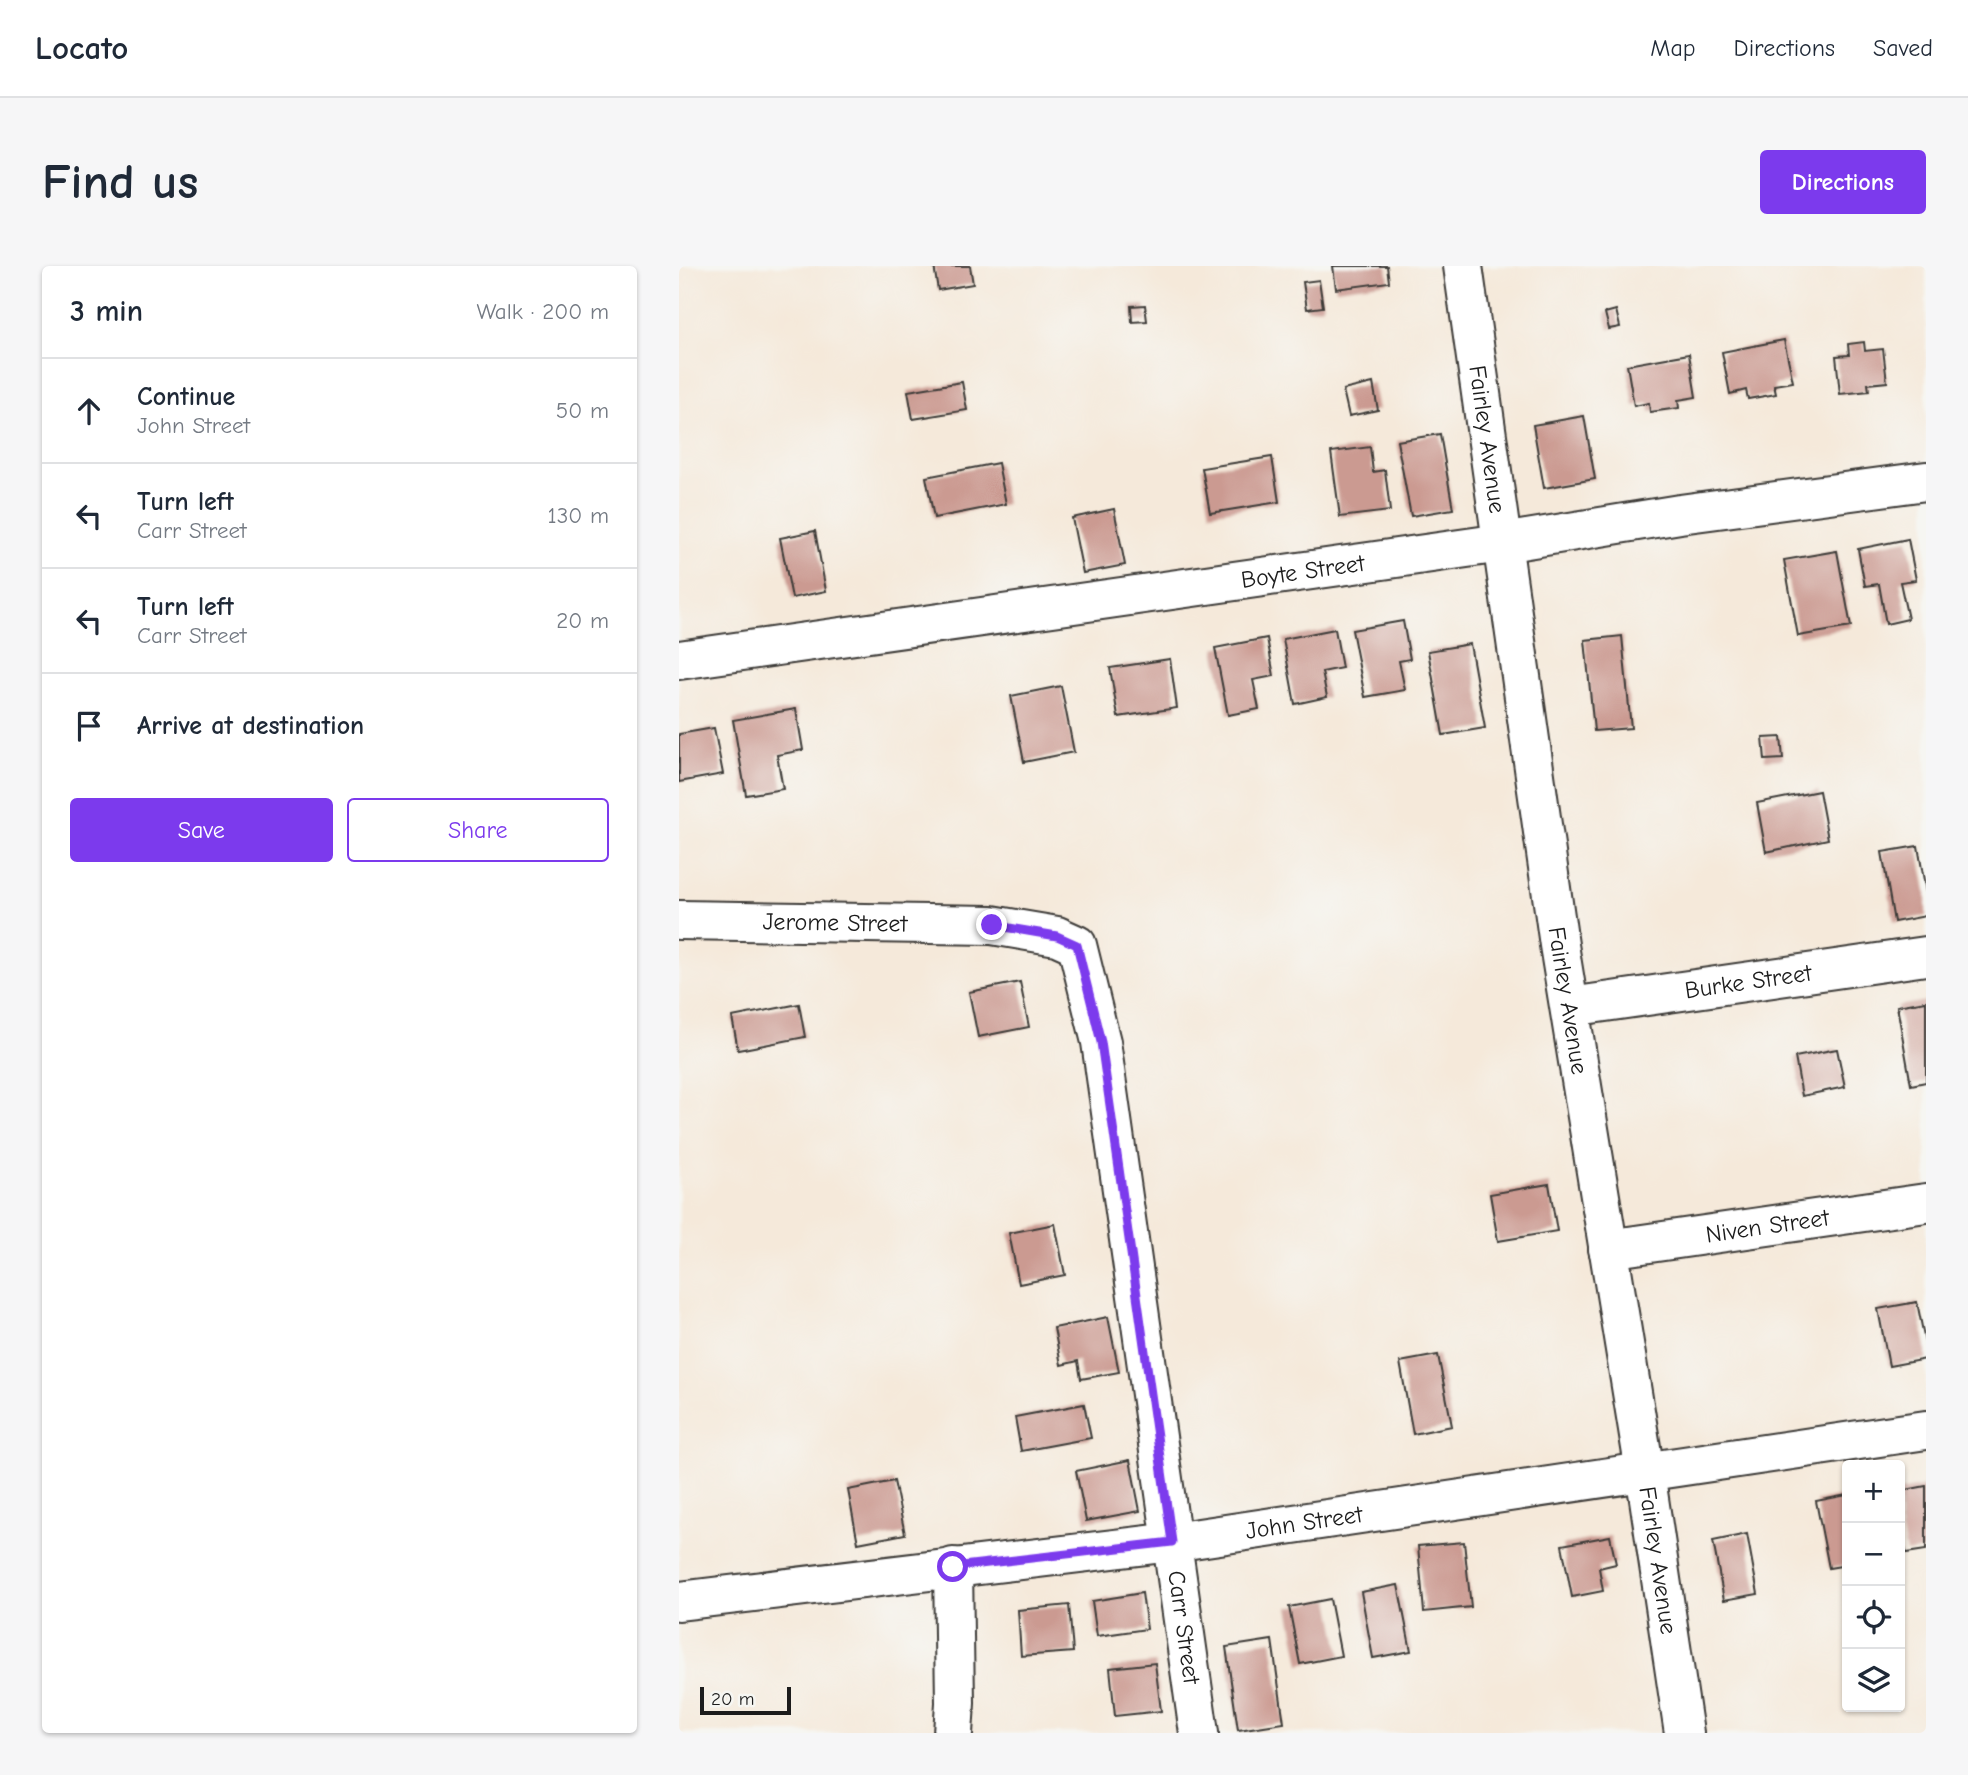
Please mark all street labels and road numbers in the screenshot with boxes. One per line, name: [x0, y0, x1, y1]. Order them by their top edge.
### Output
street label: Fairley Avenue: [1463, 364, 1512, 515]
street label: Boyte Street: [1239, 549, 1367, 594]
street label: Jerome Street: [762, 907, 909, 938]
street label: Fairley Avenue: [1543, 925, 1594, 1076]
street label: Burke Street: [1683, 958, 1815, 1004]
street label: Niven Street: [1704, 1203, 1832, 1249]
street label: Fairley Avenue: [1633, 1485, 1683, 1636]
street label: John Street: [1244, 1500, 1366, 1545]
street label: Carr Street: [1162, 1569, 1206, 1687]

